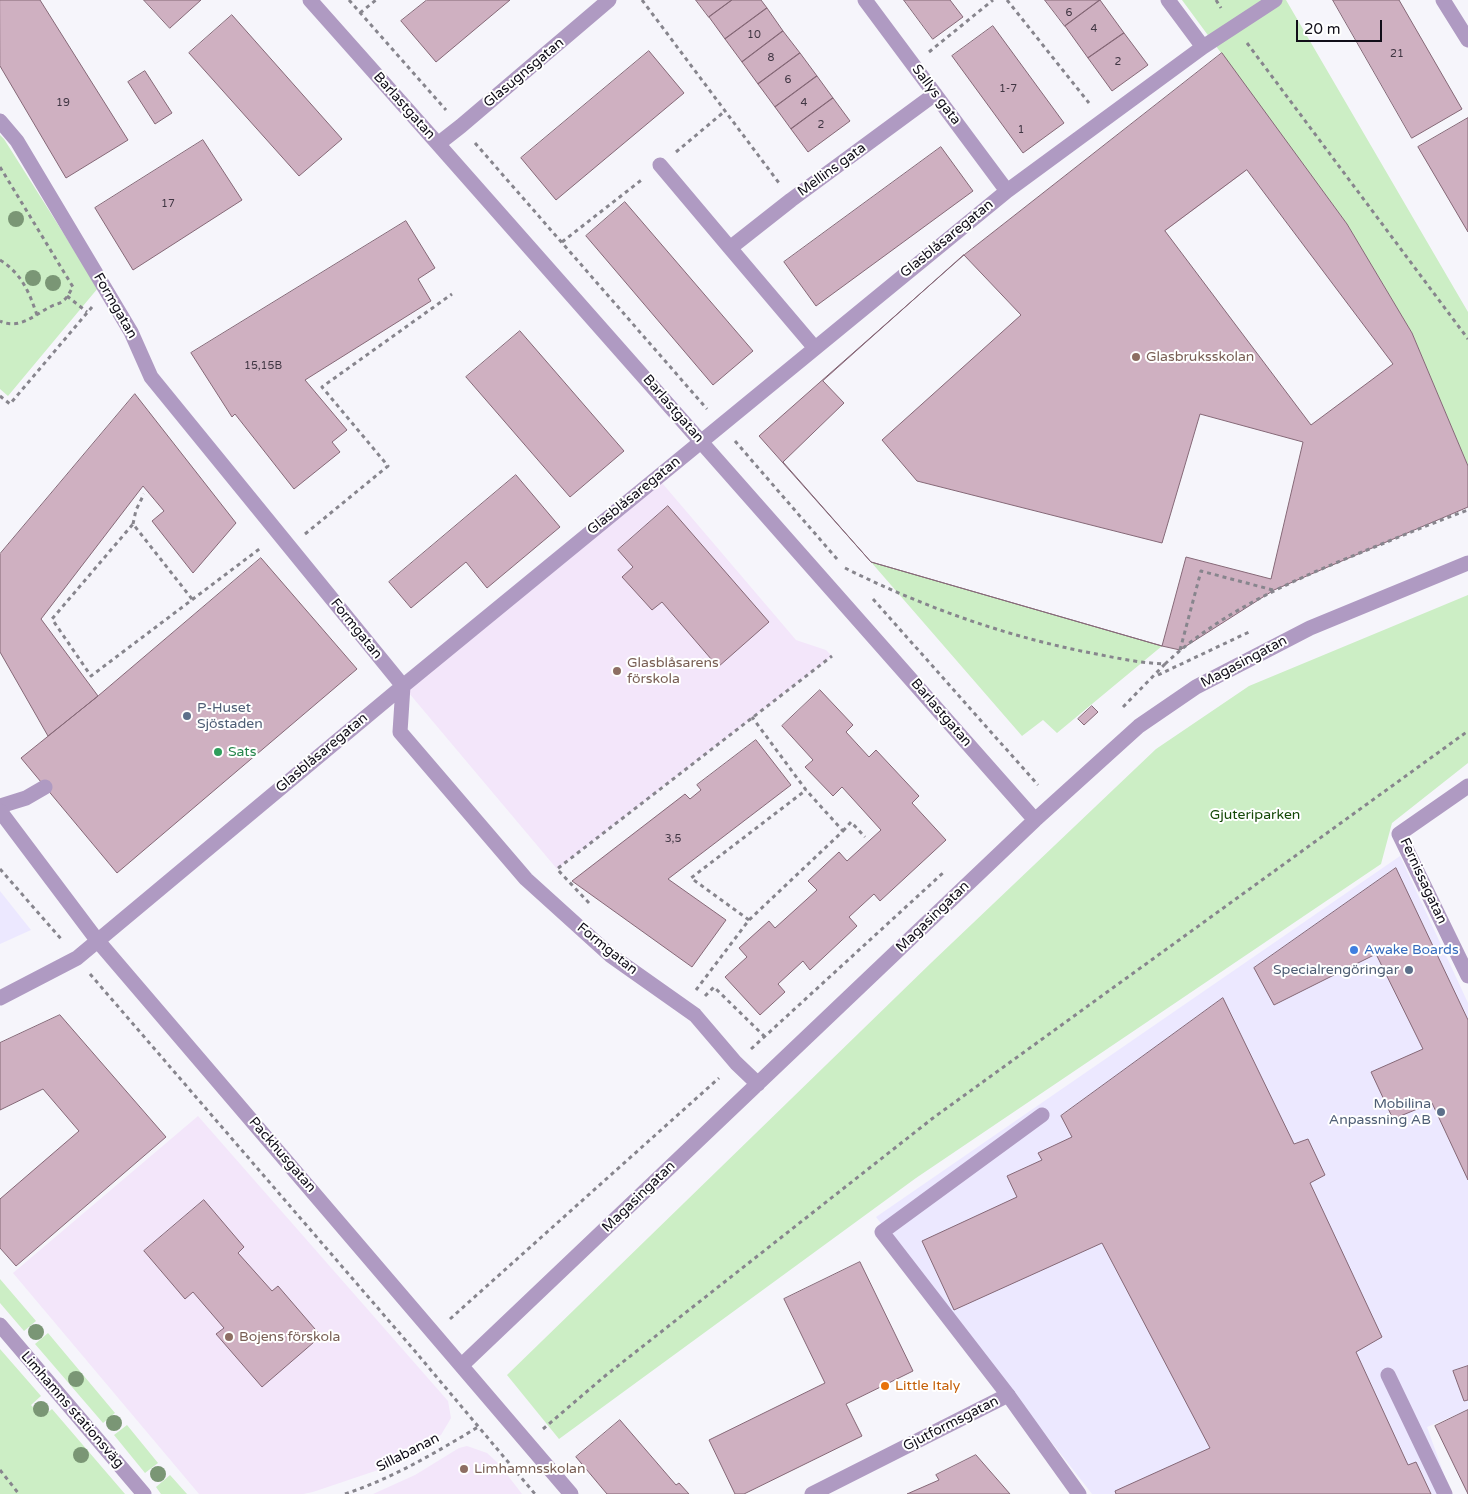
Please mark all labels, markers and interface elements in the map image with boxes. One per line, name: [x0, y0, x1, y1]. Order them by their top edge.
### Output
house number: 6: [1066, 6, 1072, 20]
scale bar: [1298, 10, 1384, 42]
text: 20 m: [1304, 20, 1341, 38]
house number: 4: [1091, 22, 1097, 36]
house number: 10: [747, 28, 761, 42]
street label: Glasugnsgatan: [480, 35, 568, 111]
house number: 21: [1390, 47, 1404, 61]
house number: 8: [768, 51, 774, 65]
house number: 2: [1115, 55, 1121, 69]
street label: Sallys gata: [908, 62, 964, 128]
street label: Barlastgatan: [369, 69, 439, 143]
house number: 6: [785, 73, 791, 87]
house number: 1-7: [999, 82, 1017, 96]
house number: 19: [56, 96, 70, 110]
house number: 4: [801, 96, 807, 110]
house number: 2: [818, 118, 824, 132]
house number: 1: [1018, 123, 1024, 137]
street label: Mellins gata: [795, 140, 869, 200]
street label: Glasblåsaregatan: [897, 196, 997, 282]
house number: 17: [161, 197, 175, 211]
street label: Formgatan: [89, 270, 141, 342]
place label: Glasbruksskolan: [1146, 349, 1254, 365]
marker: Glasbruksskolan: [1130, 351, 1142, 363]
house number: 15,15B: [244, 359, 282, 373]
street label: Barlastgatan: [639, 372, 707, 446]
street label: Glasblåsaregatan: [584, 453, 684, 539]
street label: Formgatan: [327, 595, 385, 663]
street label: Magasingatan: [1198, 632, 1290, 692]
place label: Glasblåsarens förskola: [627, 655, 719, 688]
marker: Glasblåsarens förskola: [611, 665, 623, 677]
street label: Barlastgatan: [907, 676, 975, 750]
place label: P-Huset Sjöstaden: [197, 700, 263, 732]
marker: P-Huset Sjöstaden: [181, 710, 193, 722]
street label: Glasblåsaregatan: [273, 710, 371, 796]
place label: Sats: [228, 744, 256, 760]
marker: Sats: [212, 746, 224, 758]
park label: Gjuteriparken: [1210, 807, 1300, 823]
house number: 3,5: [665, 832, 681, 846]
street label: Fernissagatan: [1396, 835, 1450, 927]
street label: Magasingatan: [893, 878, 973, 956]
street label: Formgatan: [573, 920, 641, 978]
place label: Awake Boards: [1364, 942, 1459, 958]
marker: Awake Boards: [1348, 944, 1360, 956]
place label: Specialrengöringar: [1273, 962, 1399, 978]
marker: Specialrengöringar: [1403, 964, 1415, 976]
place label: Mobilina Anpassning AB: [1329, 1096, 1431, 1128]
marker: Mobilina Anpassning AB: [1435, 1106, 1447, 1118]
street label: Packhusgatan: [245, 1114, 319, 1196]
street label: Magasingatan: [599, 1158, 679, 1236]
place label: Bojens förskola: [239, 1329, 340, 1345]
marker: Bojens förskola: [223, 1331, 235, 1343]
street label: Limhamns stationsväg: [17, 1348, 127, 1472]
place label: Little Italy: [895, 1378, 960, 1394]
marker: Little Italy: [879, 1380, 891, 1392]
street label: Gjutformsgatan: [901, 1393, 1001, 1455]
street label: Sillabanan: [374, 1430, 442, 1476]
place label: Limhamnsskolan: [474, 1461, 586, 1477]
marker: Limhamnsskolan: [458, 1463, 470, 1475]

